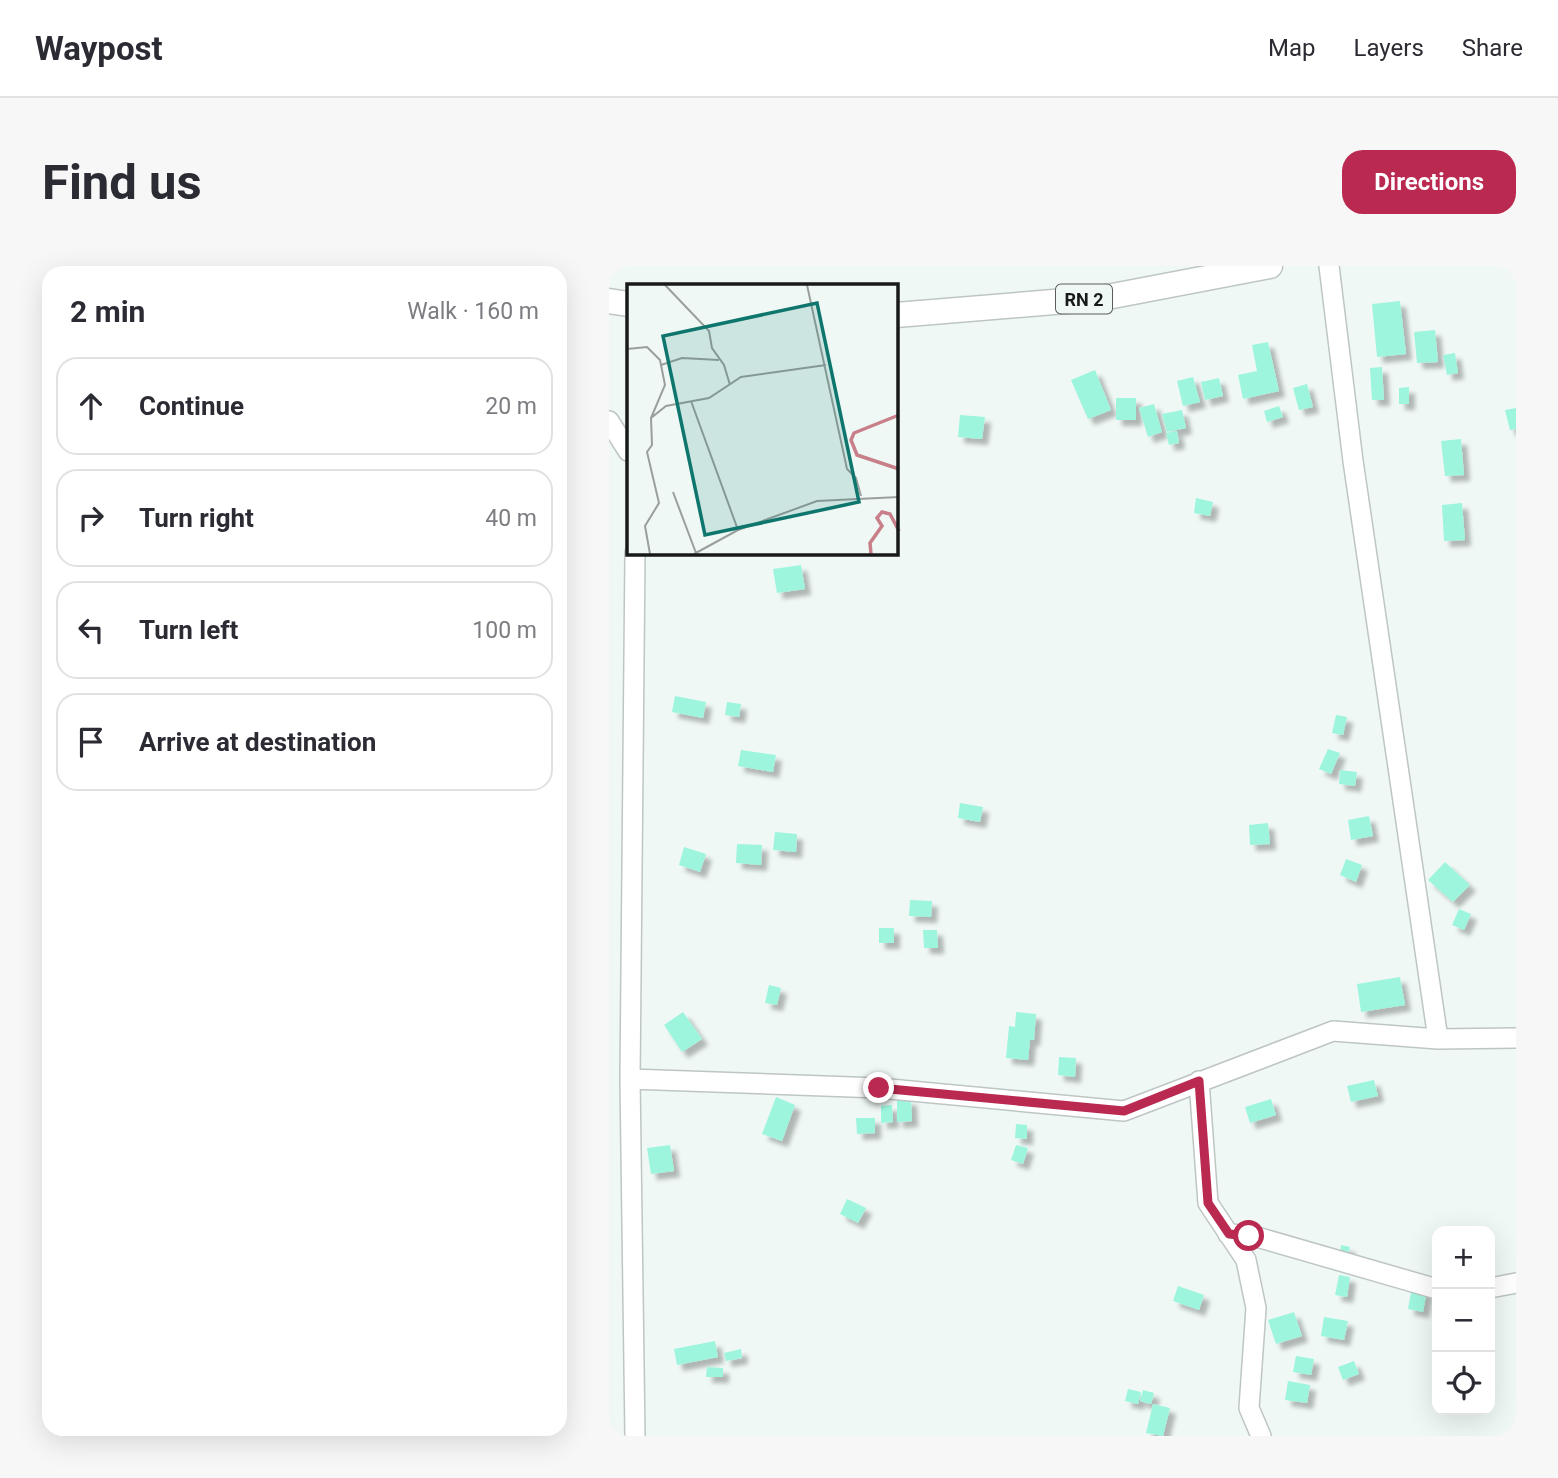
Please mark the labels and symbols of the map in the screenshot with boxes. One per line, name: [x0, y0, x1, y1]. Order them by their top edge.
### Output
inset map: [627, 284, 898, 555]
road number: RN 2: [1056, 284, 1112, 314]
route end: [863, 1072, 894, 1103]
route start: [1233, 1220, 1264, 1251]

